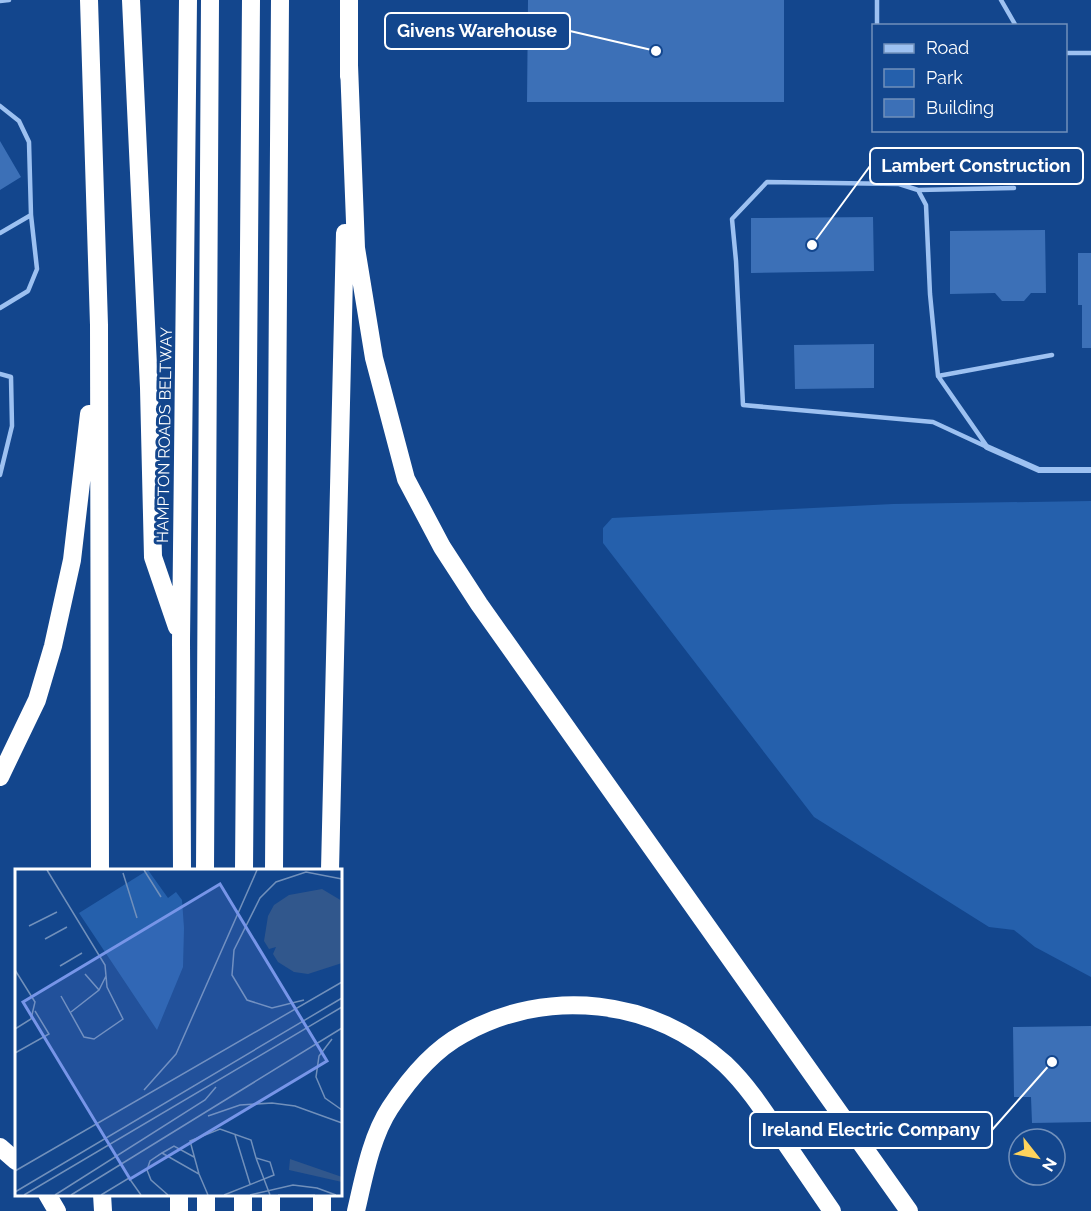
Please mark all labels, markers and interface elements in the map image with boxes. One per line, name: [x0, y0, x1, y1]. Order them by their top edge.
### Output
callout: Givens Warehouse: [385, 13, 570, 49]
text: Givens Warehouse: [397, 20, 557, 41]
legend: [872, 24, 1067, 132]
text: Road: [926, 37, 969, 58]
text: Park: [926, 67, 963, 88]
text: Building: [926, 97, 994, 118]
callout: Lambert Construction: [870, 148, 1083, 184]
text: Lambert Construction: [881, 155, 1071, 176]
street label: HAMPTON ROADS BELTWAY: [153, 326, 176, 543]
inset map: [15, 869, 342, 1196]
callout: Ireland Electric Company: [750, 1112, 992, 1148]
text: Ireland Electric Company: [762, 1119, 980, 1140]
north arrow: [1007, 1127, 1067, 1187]
text: N: [1038, 1154, 1061, 1175]

